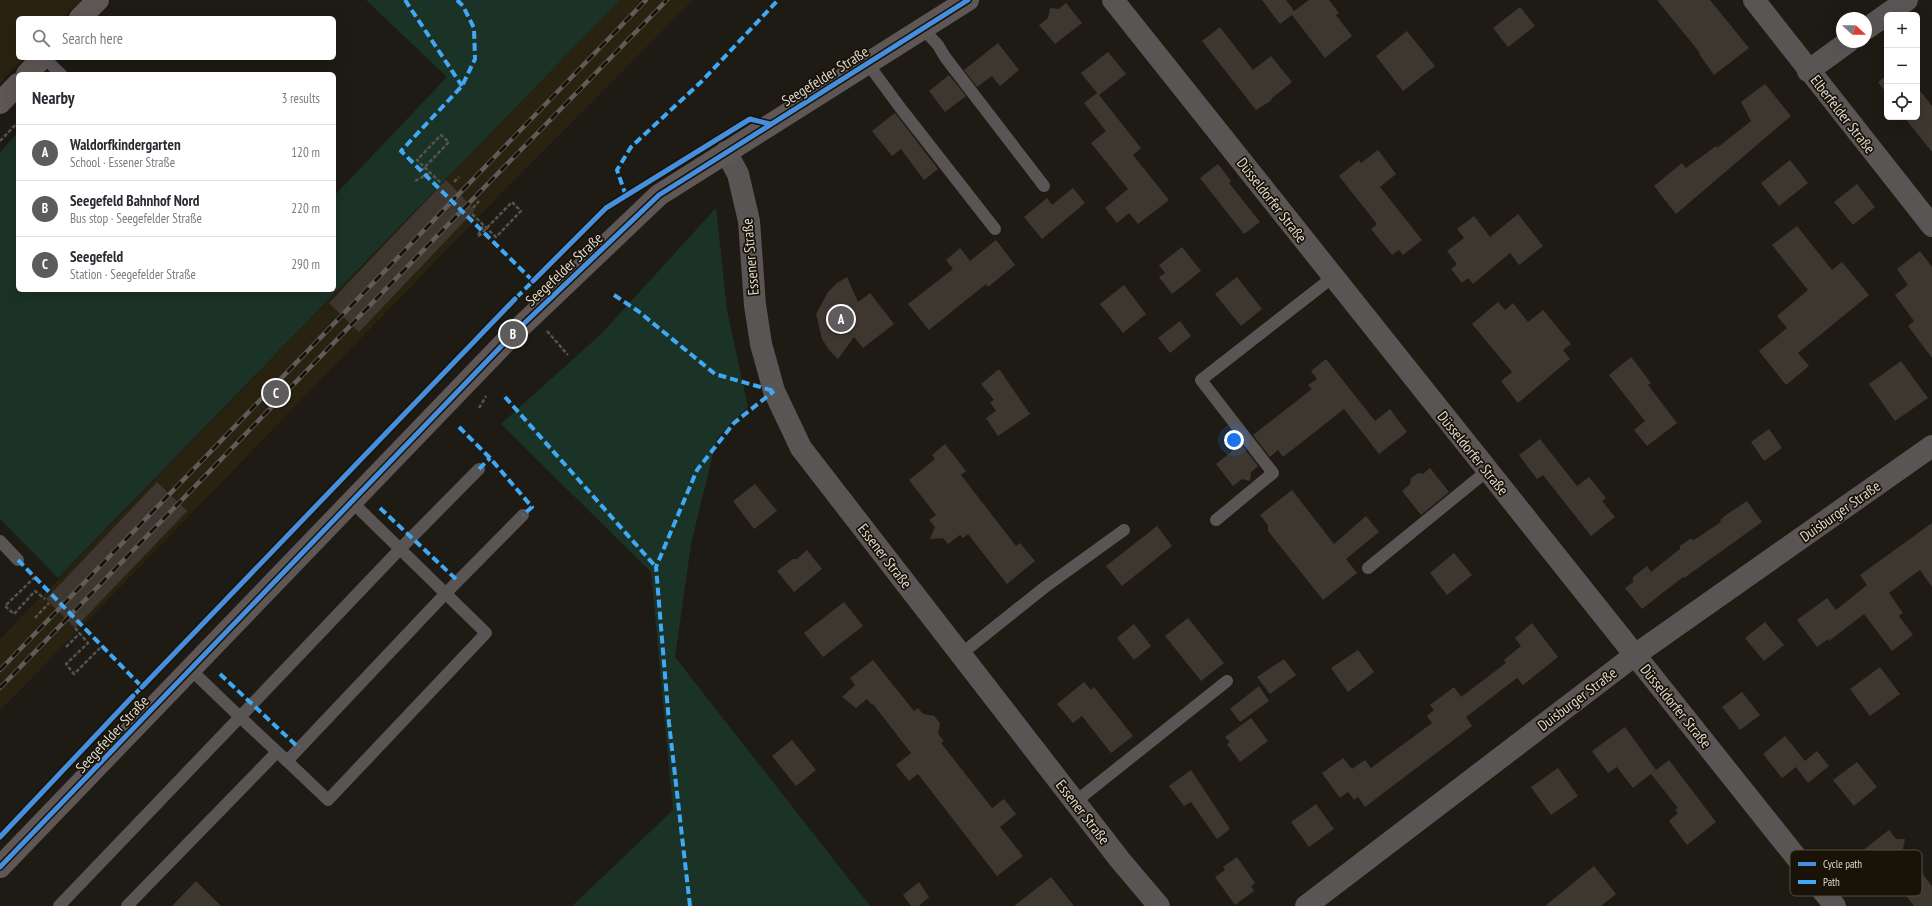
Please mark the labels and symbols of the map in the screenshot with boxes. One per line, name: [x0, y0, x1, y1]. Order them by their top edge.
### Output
north arrow: [1836, 12, 1872, 48]
street label: Seegefelder Straße: [778, 42, 872, 110]
street label: Elberfelder Straße: [1806, 71, 1880, 157]
street label: Düsseldorfer Straße: [1233, 154, 1311, 246]
street label: Essener Straße: [737, 218, 763, 296]
street label: Seegefelder Straße: [521, 228, 607, 310]
pin: A: [828, 304, 854, 334]
pin: B: [500, 319, 526, 349]
pin: C: [263, 378, 289, 408]
street label: Düsseldorfer Straße: [1433, 407, 1513, 499]
your location: [1224, 430, 1244, 450]
street label: Duisburger Straße: [1796, 476, 1884, 546]
street label: Essener Straße: [854, 520, 916, 592]
street label: Düsseldorfer Straße: [1636, 660, 1716, 752]
street label: Duisburger Straße: [1534, 663, 1620, 735]
street label: Seegefelder Straße: [71, 691, 153, 777]
street label: Essener Straße: [1052, 776, 1114, 848]
legend: [1790, 850, 1922, 896]
text: Cycle path: [1823, 857, 1862, 871]
text: Path: [1823, 875, 1840, 889]

